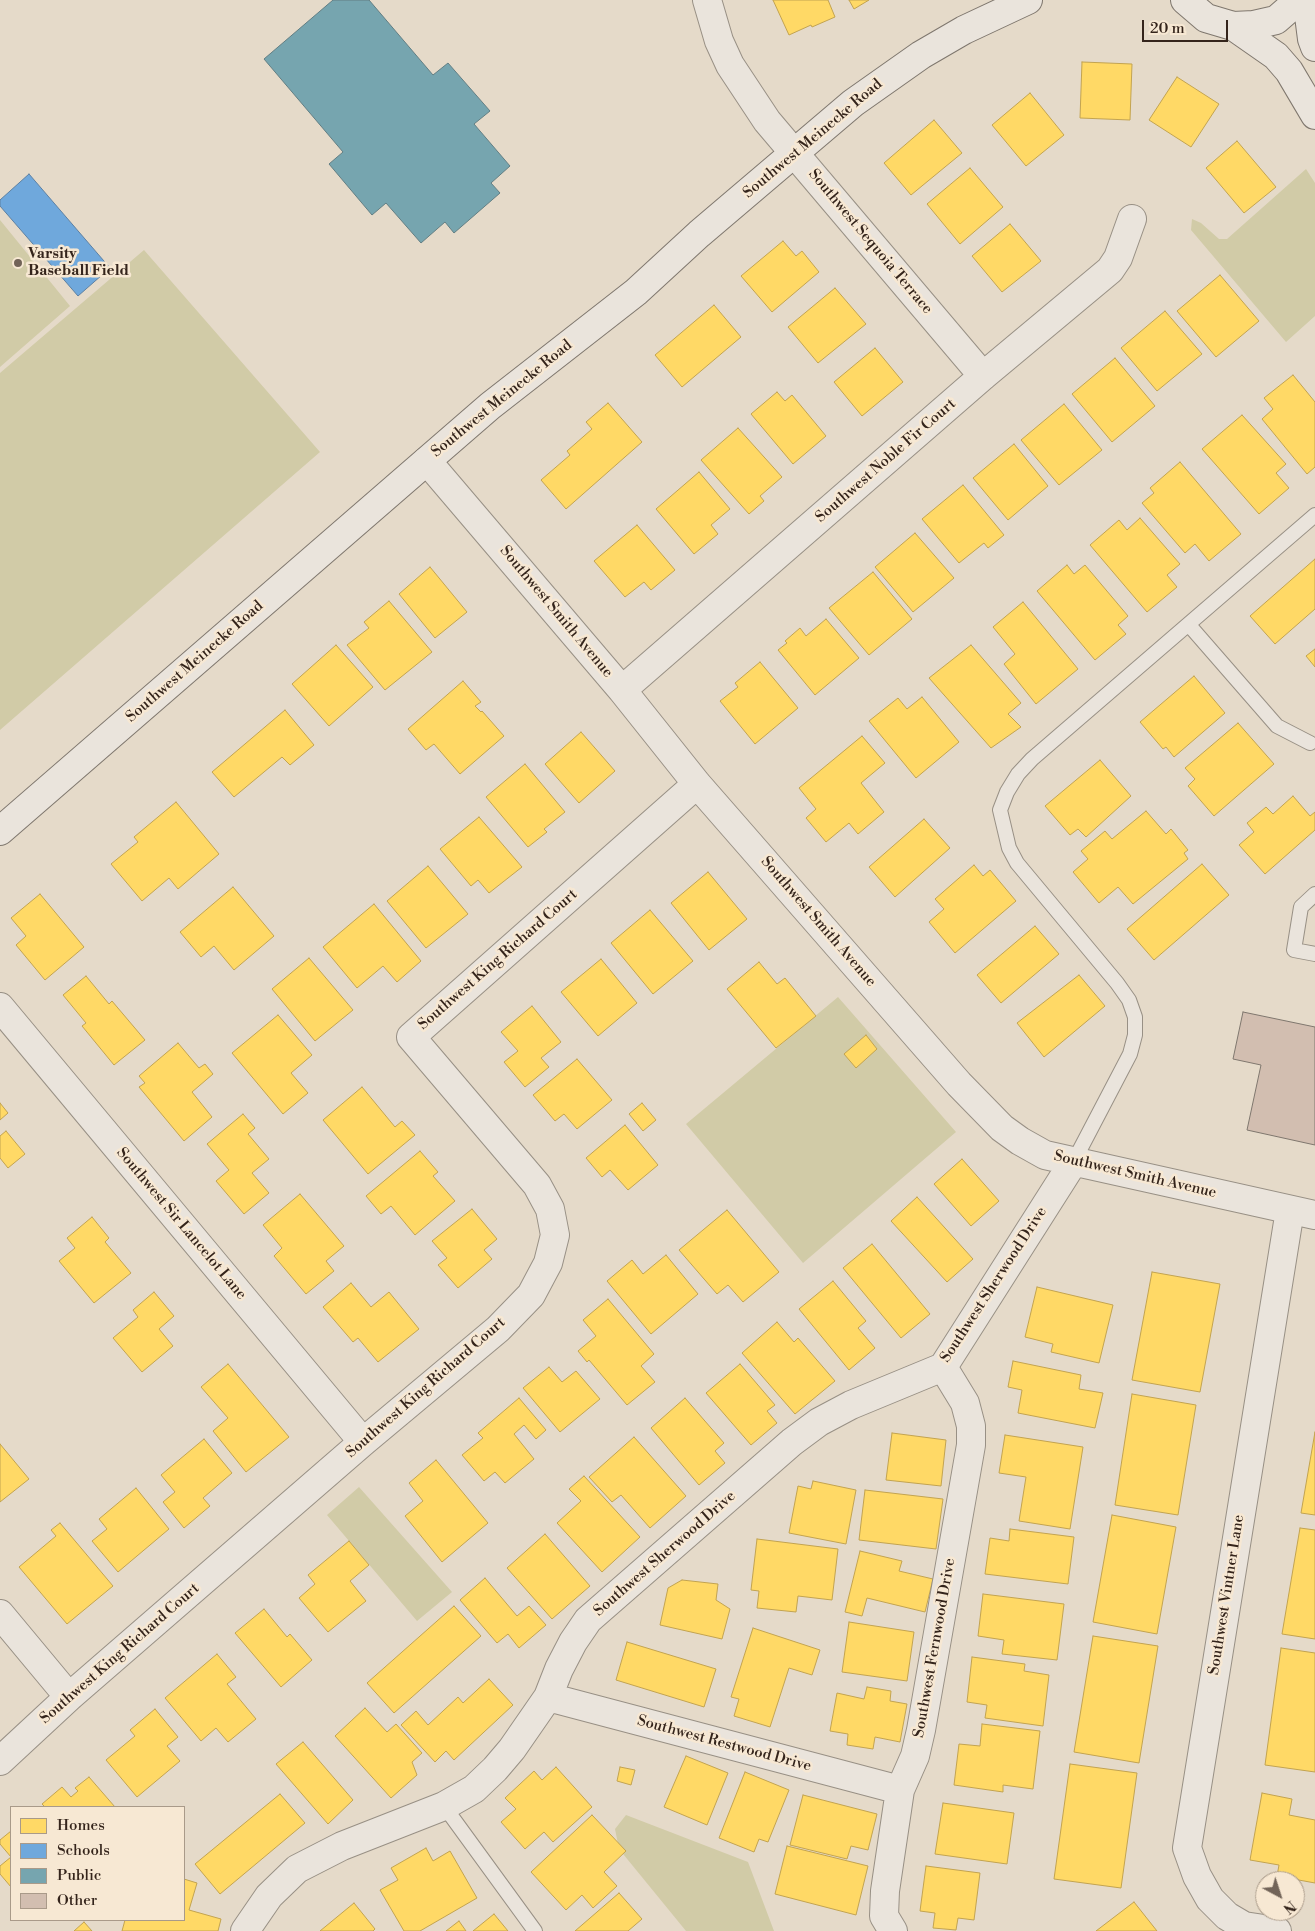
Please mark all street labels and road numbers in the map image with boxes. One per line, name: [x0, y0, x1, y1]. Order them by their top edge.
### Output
street label: Southwest Meinecke Road: [740, 76, 886, 202]
street label: Southwest Sequoia Terrace: [804, 166, 936, 318]
street label: Southwest Meinecke Road: [428, 337, 576, 461]
street label: Southwest Noble Fir Court: [812, 395, 960, 527]
street label: Southwest Smith Avenue: [496, 543, 616, 681]
street label: Southwest Meinecke Road: [123, 598, 267, 726]
street label: Southwest Smith Avenue: [757, 853, 879, 991]
street label: Southwest King Richard Court: [415, 886, 581, 1034]
street label: Southwest Sir Lancelot Lane: [112, 1144, 250, 1304]
street label: Southwest Smith Avenue: [1052, 1148, 1218, 1202]
street label: Southwest Sherwood Drive: [937, 1204, 1051, 1366]
street label: Southwest King Richard Court: [343, 1314, 509, 1462]
street label: Southwest Sherwood Drive: [590, 1488, 740, 1620]
street label: Southwest Vintner Lane: [1205, 1514, 1249, 1676]
street label: Southwest Fernwood Drive: [910, 1557, 960, 1739]
street label: Southwest King Richard Court: [37, 1580, 203, 1728]
street label: Southwest Restwood Drive: [635, 1712, 813, 1776]

